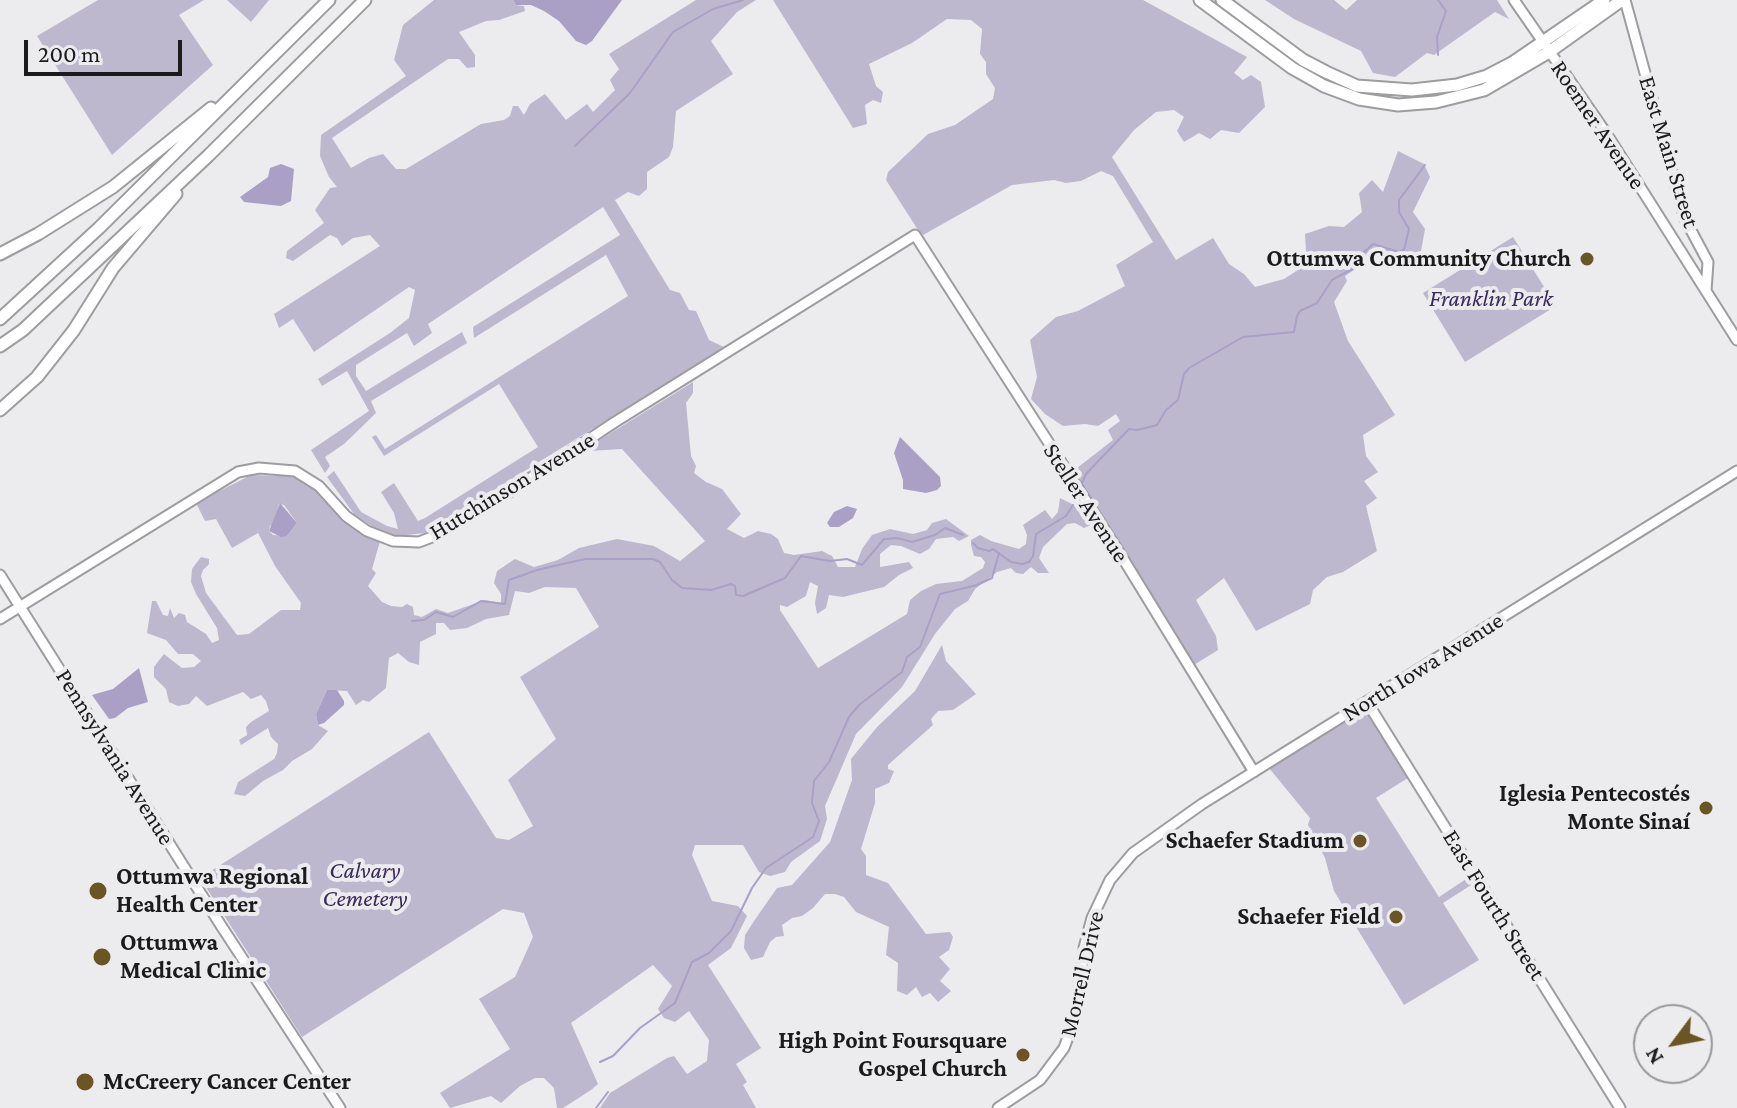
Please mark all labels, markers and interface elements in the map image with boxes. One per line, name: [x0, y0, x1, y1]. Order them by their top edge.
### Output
scale bar: [28, 24, 186, 74]
text: 200 m: [38, 40, 100, 67]
street label: Roemer Avenue: [1544, 55, 1652, 195]
street label: East Main Street: [1632, 73, 1706, 231]
place label: Ottumwa Community Church: [1266, 245, 1571, 273]
marker: Ottumwa Community Church: [1578, 250, 1596, 268]
park label: Franklin Park: [1429, 285, 1553, 313]
street label: Hutchinson Avenue: [424, 425, 600, 547]
street label: Steller Avenue: [1037, 438, 1135, 568]
street label: North Iowa Avenue: [1337, 606, 1509, 728]
street label: Pennsylvania Avenue: [49, 664, 181, 850]
place label: Iglesia Pentecostés Monte Sinaí: [1499, 780, 1690, 836]
marker: Iglesia Pentecostés Monte Sinaí: [1697, 799, 1715, 817]
street label: East Fourth Street: [1436, 824, 1552, 986]
place label: Schaefer Stadium: [1166, 827, 1344, 855]
marker: Schaefer Stadium: [1351, 832, 1369, 850]
park label: Calvary Cemetery: [323, 857, 407, 913]
place label: Ottumwa Regional Health Center: [116, 863, 308, 919]
marker: Ottumwa Regional Health Center: [87, 880, 109, 902]
place label: Schaefer Field: [1237, 903, 1380, 931]
street label: Morrell Drive: [1054, 908, 1110, 1040]
marker: Schaefer Field: [1387, 908, 1405, 926]
place label: Ottumwa Medical Clinic: [120, 929, 266, 985]
marker: Ottumwa Medical Clinic: [91, 946, 113, 968]
north arrow: [1633, 1004, 1713, 1084]
place label: High Point Foursquare Gospel Church: [778, 1027, 1007, 1083]
text: N: [1639, 1043, 1668, 1069]
marker: High Point Foursquare Gospel Church: [1014, 1046, 1032, 1064]
place label: McCreery Cancer Center: [103, 1068, 351, 1096]
marker: McCreery Cancer Center: [74, 1071, 96, 1093]

